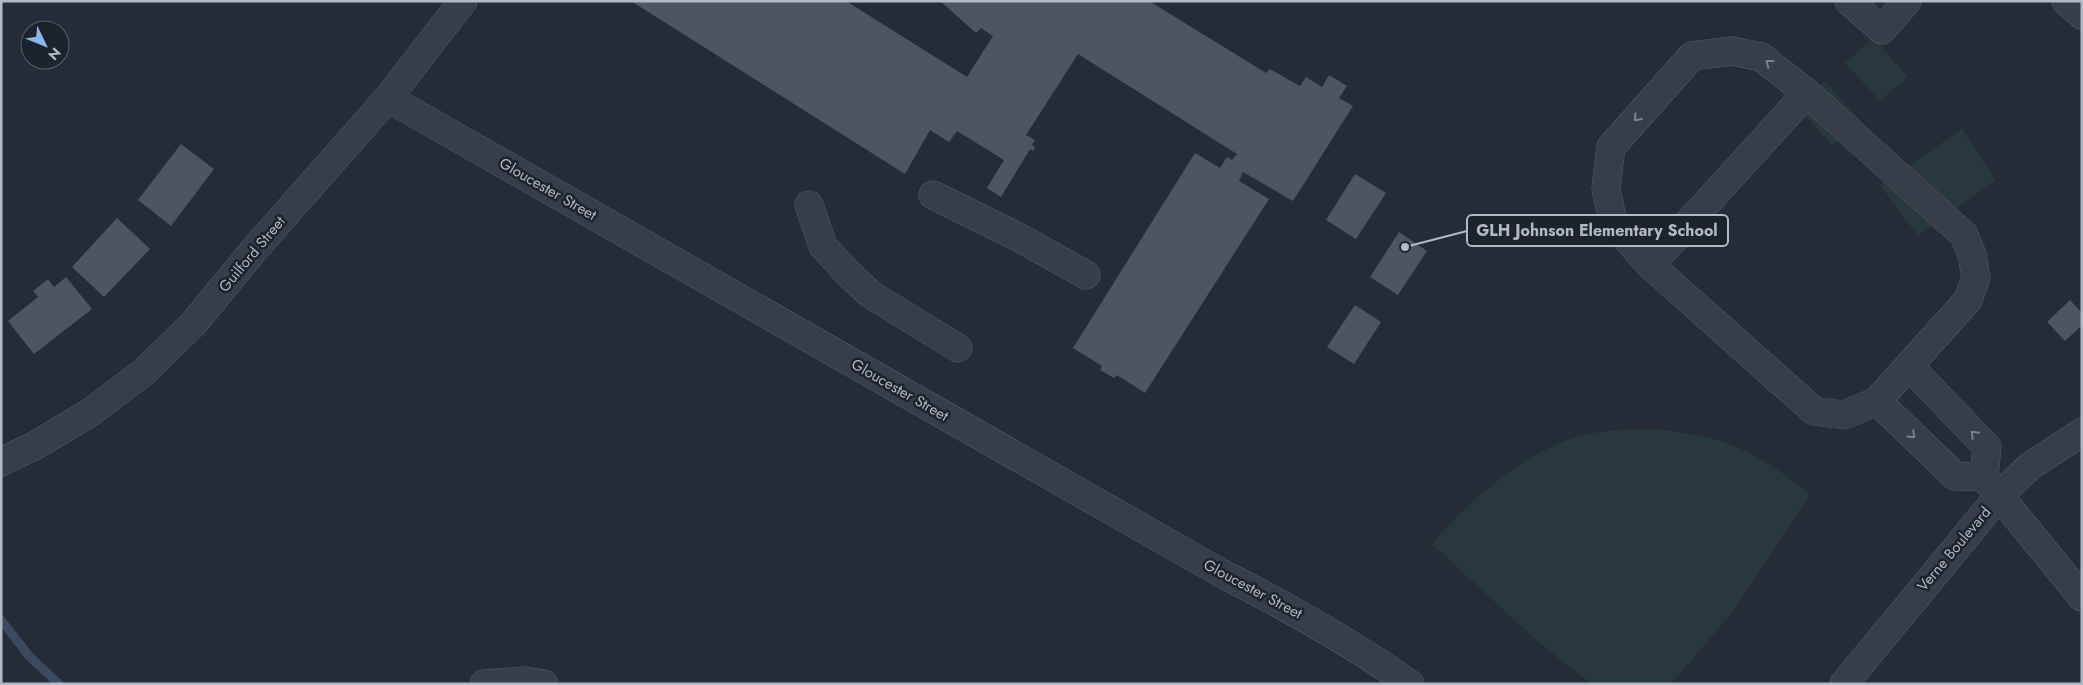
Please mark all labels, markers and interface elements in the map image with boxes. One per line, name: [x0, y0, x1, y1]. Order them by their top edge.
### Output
north arrow: [20, 20, 70, 70]
text: N: [43, 43, 66, 65]
one-way arrow: [1766, 60, 1775, 68]
one-way arrow: [1634, 112, 1643, 121]
street label: Gloucester Street: [495, 152, 601, 226]
street label: Guilford Street: [214, 211, 291, 297]
callout: GLH Johnson Elementary School: [1467, 215, 1728, 246]
text: GLH Johnson Elementary School: [1476, 219, 1718, 242]
street label: Gloucester Street: [847, 353, 953, 427]
one-way arrow: [1906, 429, 1915, 438]
one-way arrow: [1971, 430, 1980, 439]
street label: Verne Boulevard: [1912, 502, 1996, 596]
street label: Gloucester Street: [1200, 554, 1307, 624]

